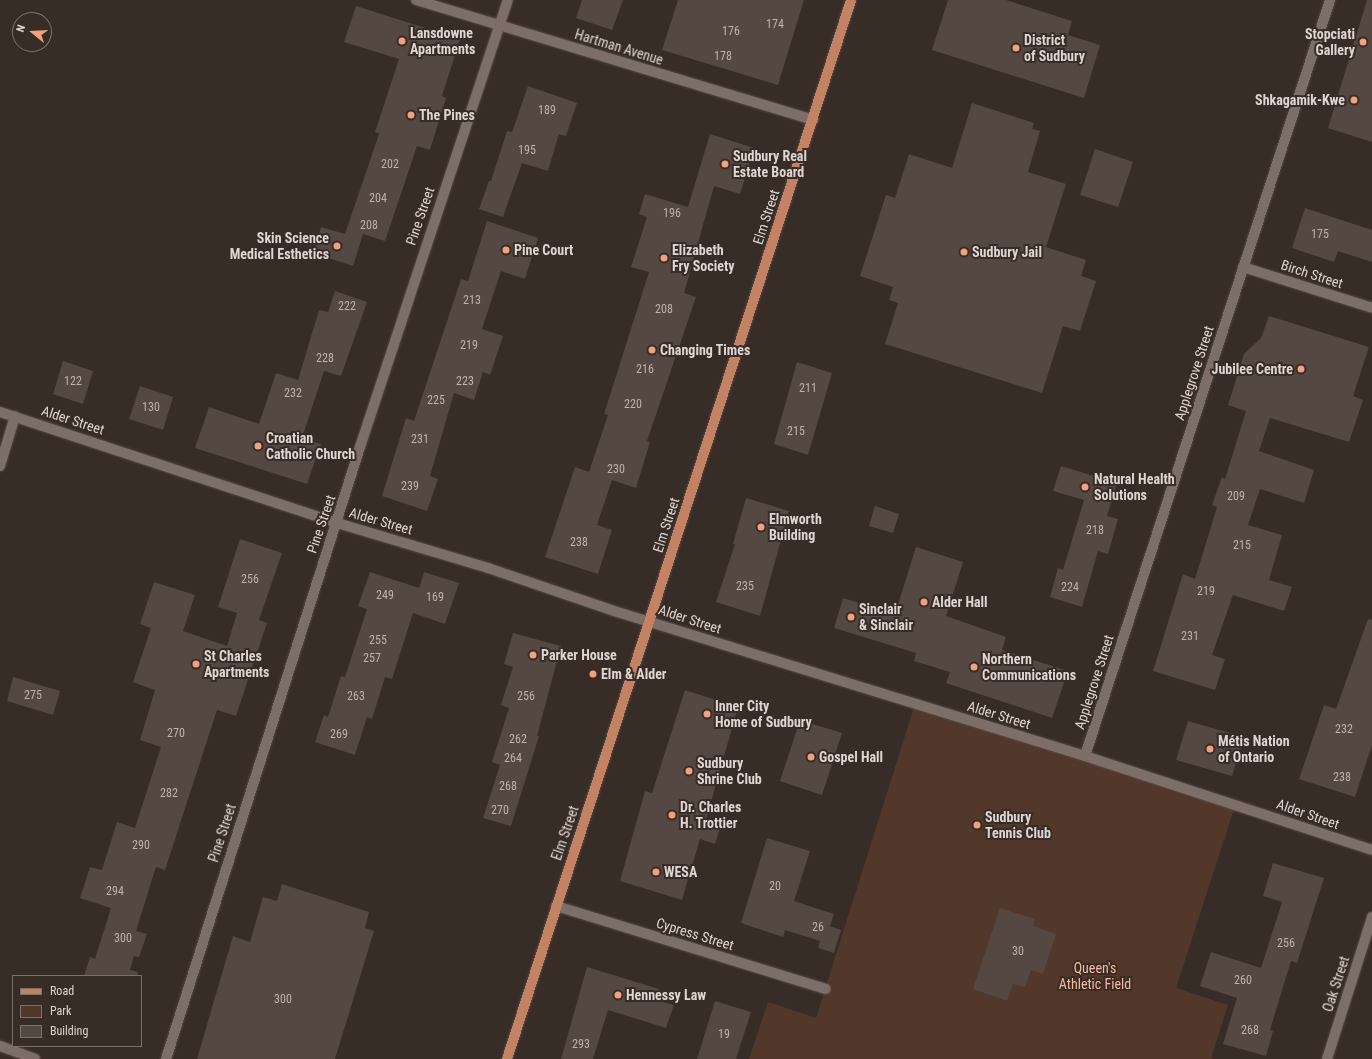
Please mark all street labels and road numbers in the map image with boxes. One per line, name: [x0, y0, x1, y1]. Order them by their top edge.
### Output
street label: Hartman Avenue: [573, 26, 665, 68]
street label: Pine Street: [402, 185, 438, 247]
street label: Elm Street: [749, 187, 783, 247]
street label: Birch Street: [1279, 256, 1345, 292]
street label: Applegrove Street: [1171, 324, 1217, 422]
street label: Alder Street: [39, 402, 107, 438]
street label: Pine Street: [303, 493, 339, 555]
street label: Elm Street: [649, 495, 683, 555]
street label: Alder Street: [347, 504, 415, 538]
street label: Alder Street: [656, 601, 724, 637]
street label: Applegrove Street: [1071, 633, 1117, 731]
street label: Alder Street: [965, 697, 1033, 733]
street label: Alder Street: [1274, 795, 1342, 833]
street label: Pine Street: [205, 802, 239, 864]
street label: Elm Street: [548, 803, 582, 863]
street label: Cypress Street: [654, 914, 736, 954]
street label: Oak Street: [1319, 954, 1353, 1014]

